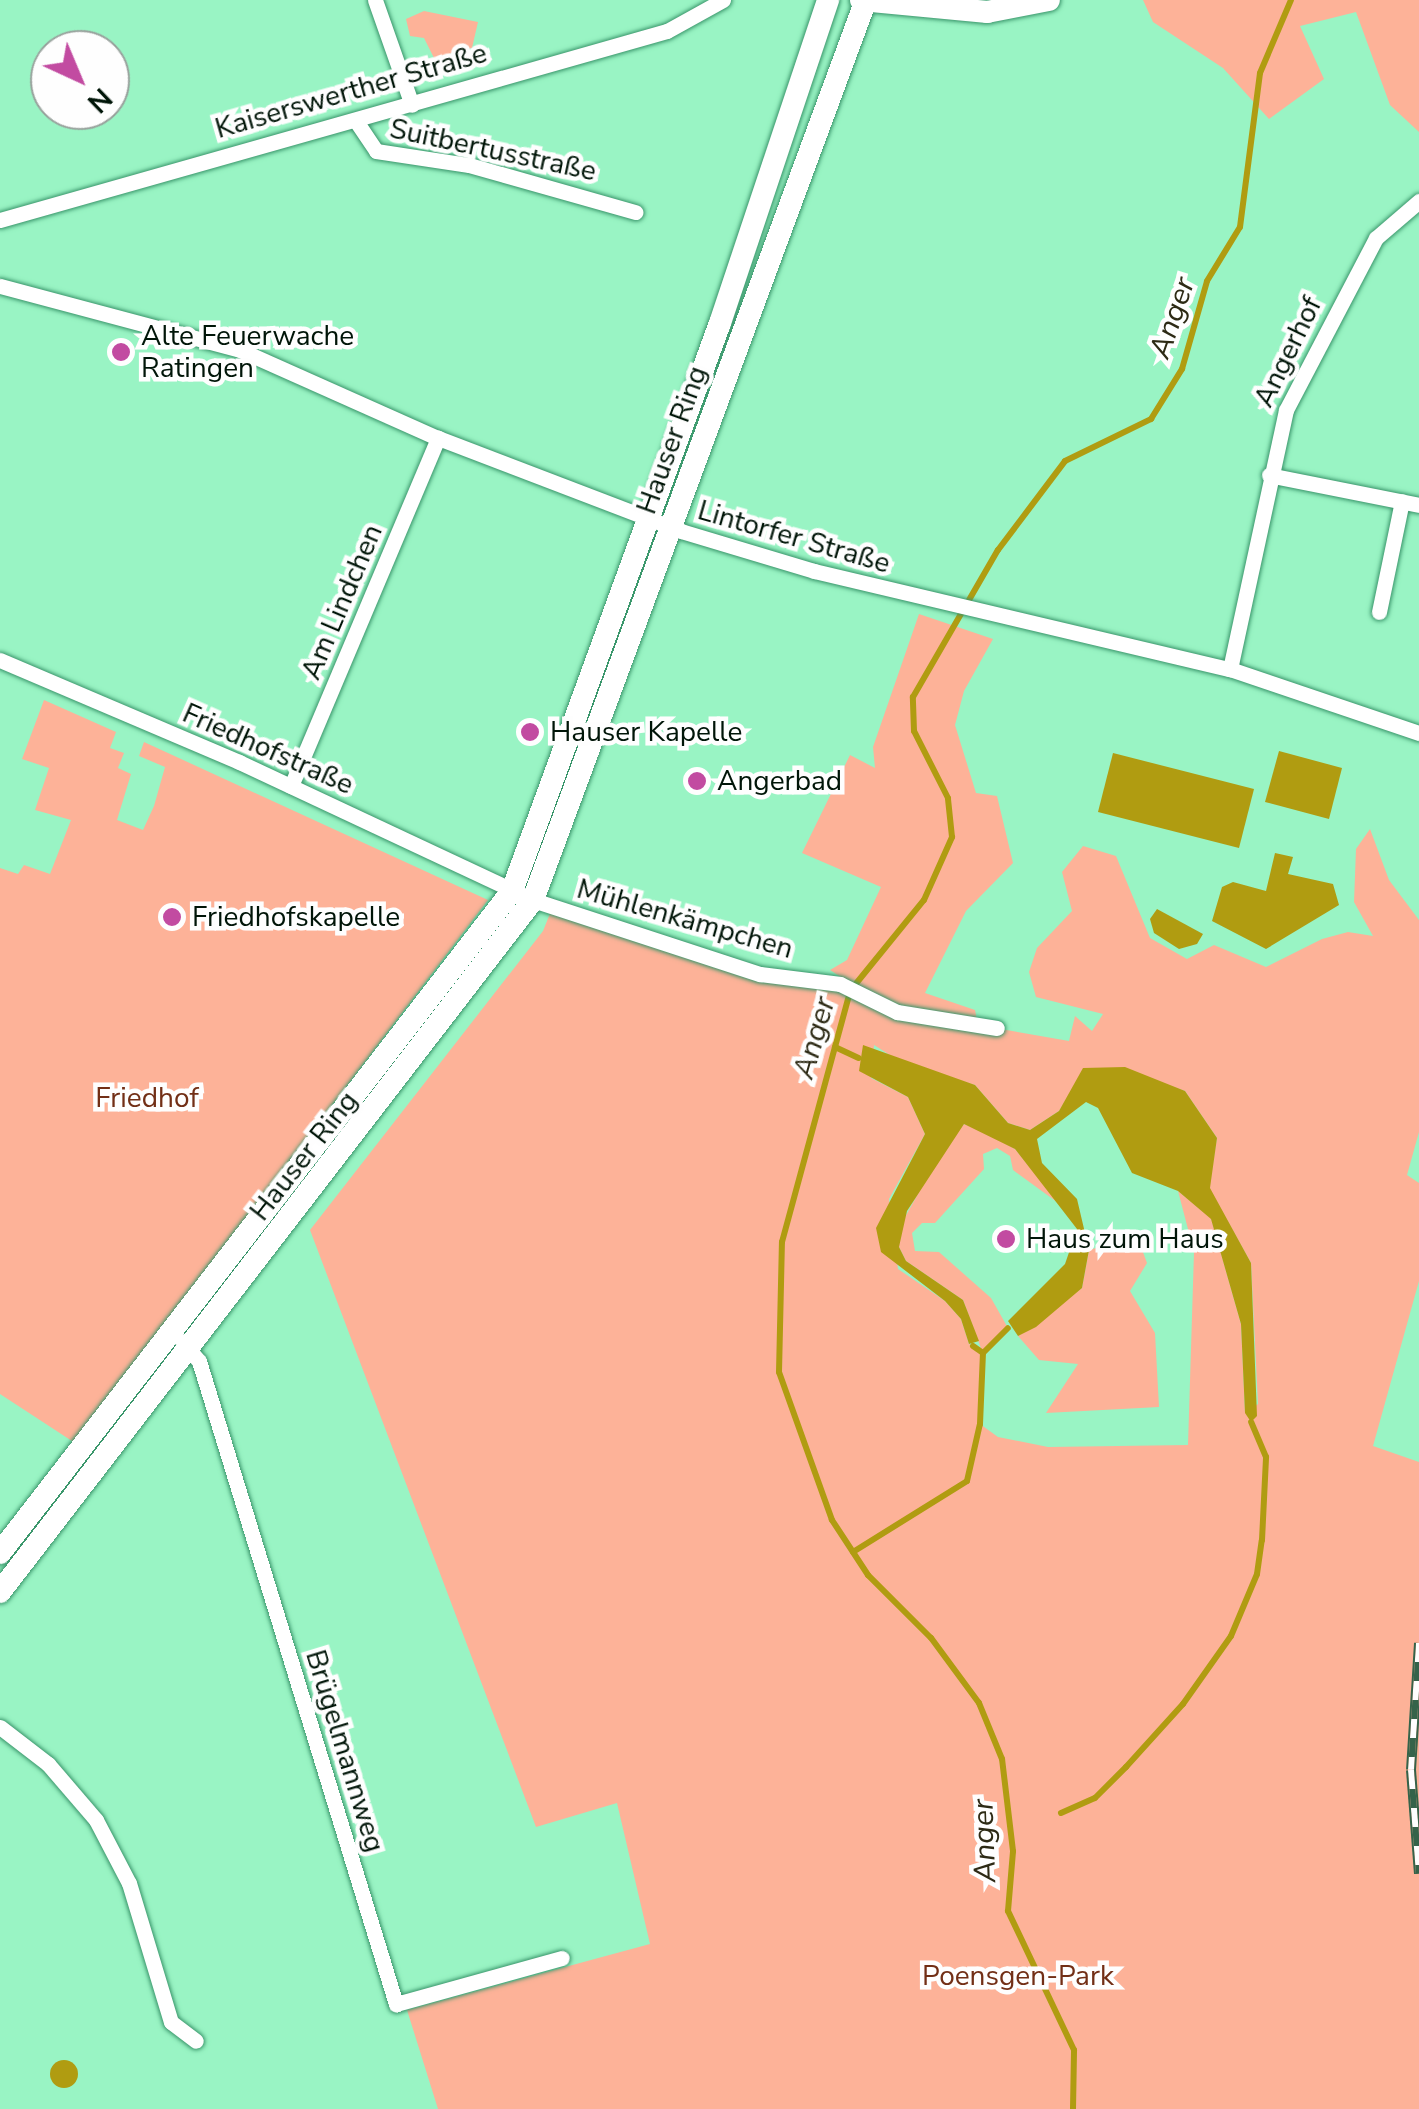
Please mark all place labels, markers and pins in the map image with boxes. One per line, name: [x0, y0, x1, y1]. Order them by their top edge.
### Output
place label: Alte Feuerwache Ratingen: [141, 319, 354, 385]
marker: Alte Feuerwache Ratingen: [110, 341, 132, 363]
place label: Hauser Kapelle: [550, 715, 742, 749]
marker: Hauser Kapelle: [519, 721, 541, 743]
place label: Angerbad: [717, 764, 842, 798]
marker: Angerbad: [686, 770, 708, 792]
place label: Friedhofskapelle: [192, 900, 400, 934]
marker: Friedhofskapelle: [161, 906, 183, 928]
place label: Haus zum Haus: [1026, 1222, 1224, 1256]
marker: Haus zum Haus: [995, 1228, 1017, 1250]

